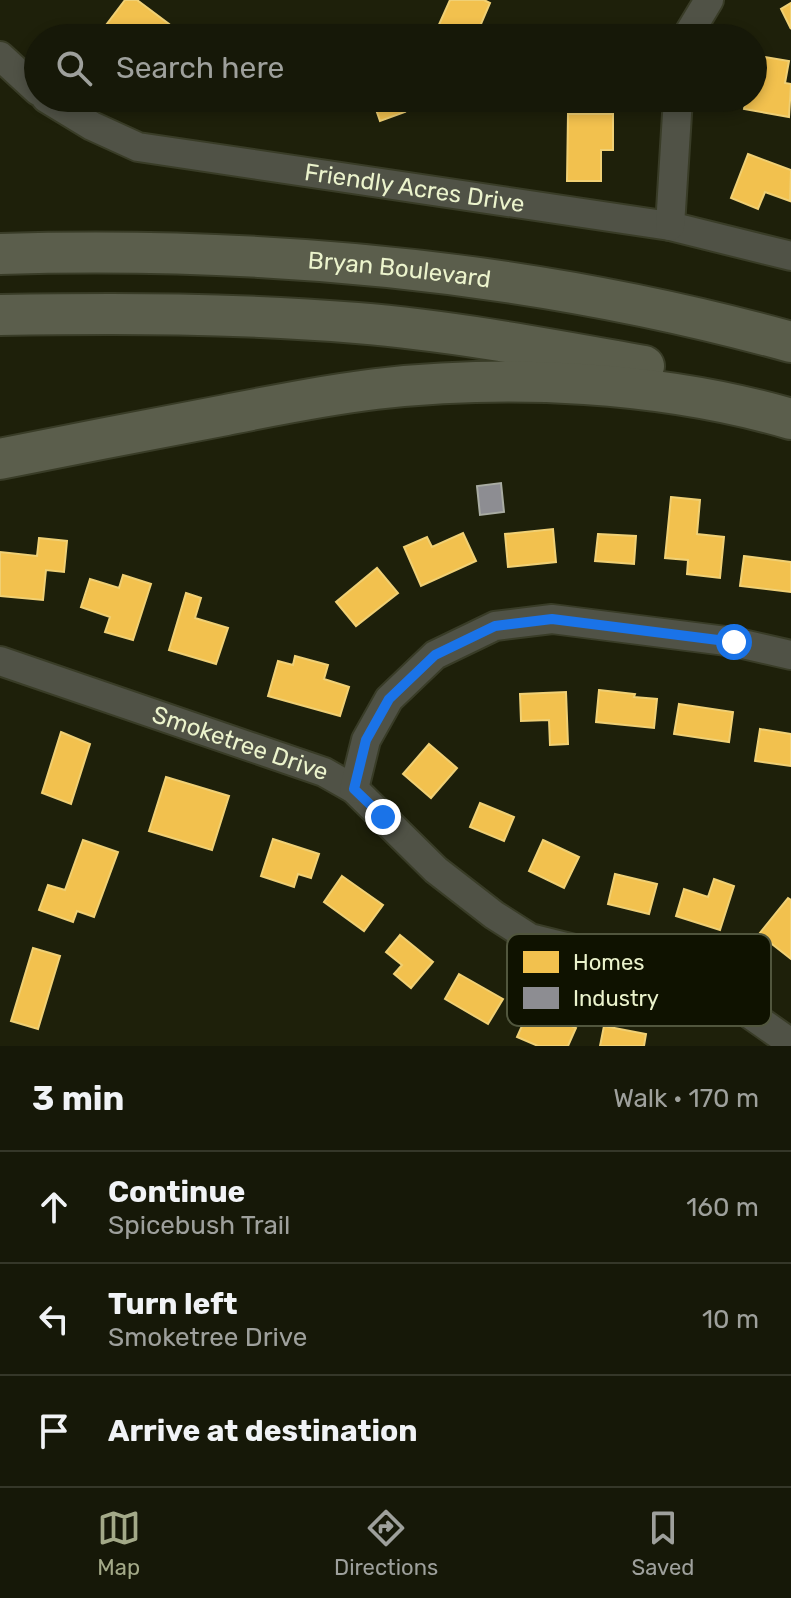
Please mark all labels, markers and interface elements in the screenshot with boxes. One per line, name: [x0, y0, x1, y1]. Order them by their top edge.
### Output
search box: [24, 24, 767, 112]
icon: search: [52, 46, 96, 90]
text: Search here: [116, 50, 284, 86]
street label: Friendly Acres Drive: [303, 158, 526, 218]
street label: Bryan Boulevard: [307, 246, 493, 294]
route start: [716, 624, 752, 660]
street label: Smoketree Drive: [149, 700, 332, 786]
route end: [365, 799, 401, 835]
legend: [507, 934, 771, 1026]
text: Homes: [573, 949, 644, 976]
text: Industry: [573, 985, 659, 1012]
text: 3 min: [32, 1078, 124, 1119]
text: Walk · 170 m: [613, 1083, 759, 1114]
text: Continue: [108, 1174, 245, 1210]
icon: ahead: [32, 1185, 76, 1229]
text: 160 m: [686, 1192, 759, 1223]
text: Spicebush Trail: [108, 1210, 290, 1241]
text: Turn left: [108, 1286, 238, 1322]
icon: left: [32, 1297, 76, 1341]
text: 10 m: [702, 1304, 759, 1335]
text: Smoketree Drive: [108, 1322, 307, 1353]
icon: arrive: [32, 1409, 76, 1453]
text: Arrive at destination: [108, 1413, 418, 1449]
tab: Map: [97, 1506, 141, 1581]
tab: Directions: [334, 1506, 438, 1581]
tab: Saved: [632, 1506, 694, 1581]

